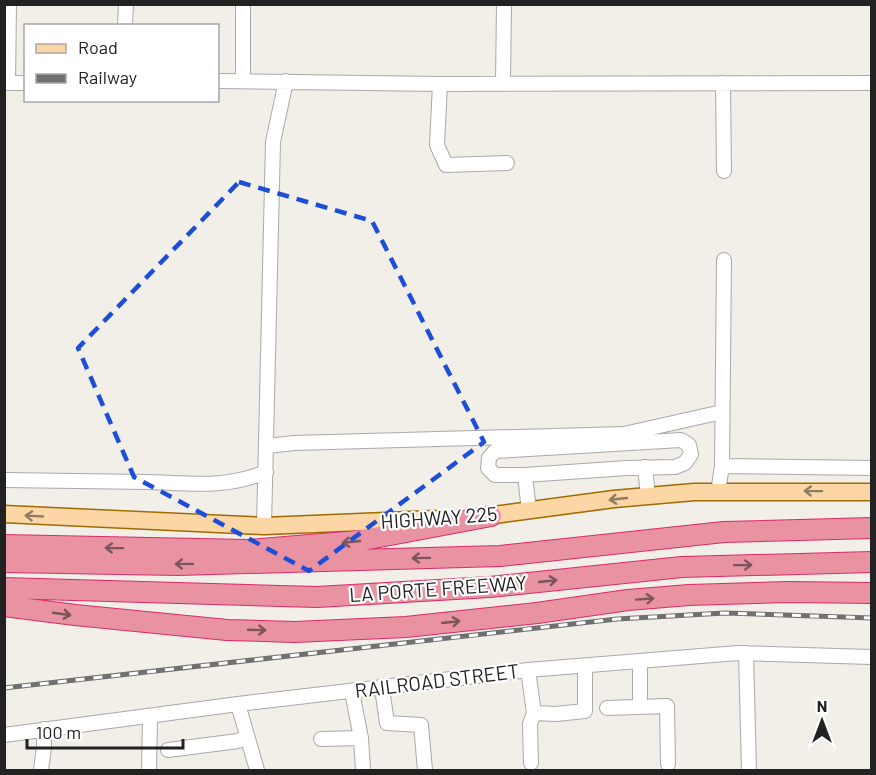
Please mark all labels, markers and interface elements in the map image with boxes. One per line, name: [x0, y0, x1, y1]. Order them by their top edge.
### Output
legend: [24, 24, 219, 102]
text: Road: [78, 36, 118, 58]
text: Railway: [78, 66, 137, 88]
one-way arrow: [804, 486, 824, 497]
one-way arrow: [609, 494, 629, 505]
street label: HIGHWAY 225: [380, 501, 498, 533]
one-way arrow: [24, 510, 44, 521]
one-way arrow: [341, 537, 361, 548]
one-way arrow: [105, 542, 125, 553]
one-way arrow: [411, 553, 431, 564]
one-way arrow: [174, 558, 194, 570]
one-way arrow: [732, 560, 752, 571]
street label: LA PORTE FREEWAY: [348, 570, 528, 606]
one-way arrow: [538, 575, 558, 586]
one-way arrow: [634, 593, 654, 604]
one-way arrow: [52, 608, 72, 619]
one-way arrow: [441, 616, 461, 627]
one-way arrow: [246, 625, 266, 636]
street label: RAILROAD STREET: [353, 658, 520, 702]
north arrow: [792, 691, 852, 751]
text: N: [817, 696, 827, 715]
scale bar: [27, 712, 183, 750]
text: 100 m: [36, 721, 81, 743]

